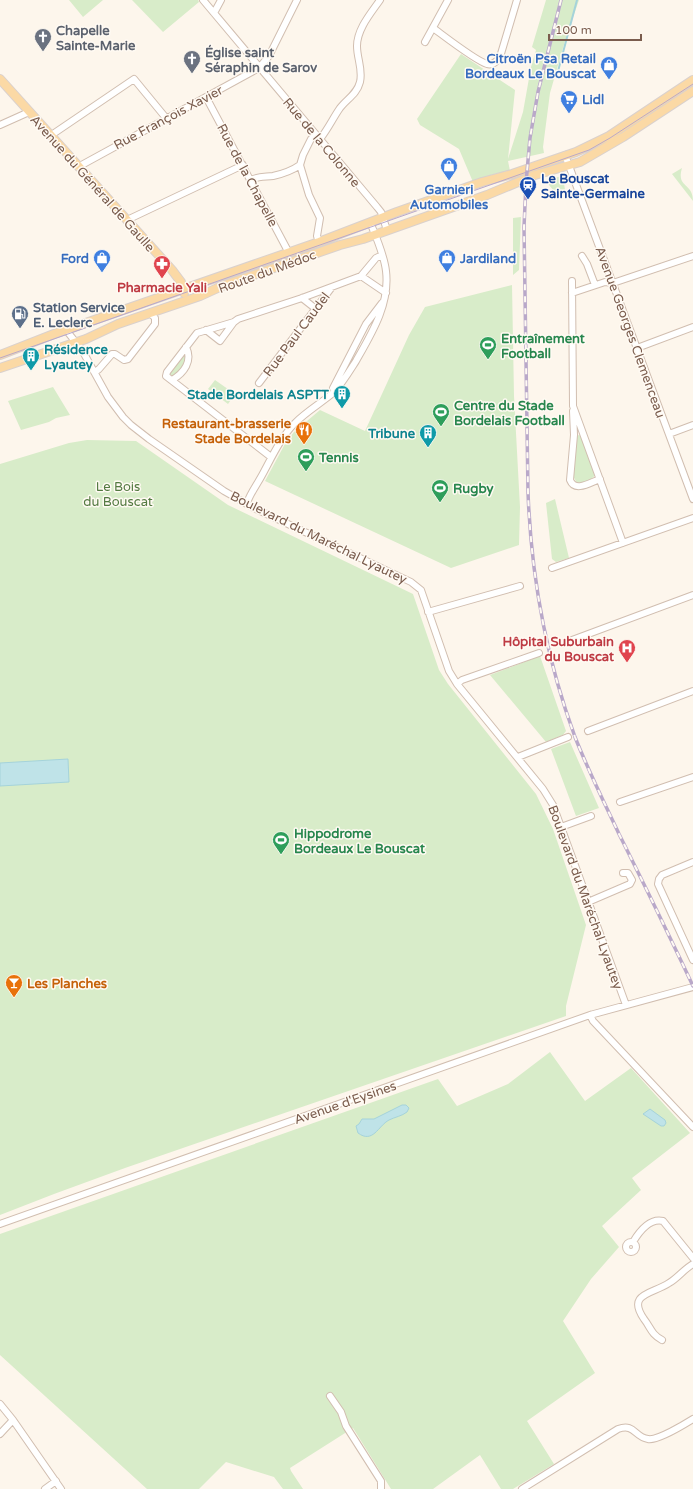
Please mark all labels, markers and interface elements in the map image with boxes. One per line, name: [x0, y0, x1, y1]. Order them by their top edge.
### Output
scale bar: [549, 16, 641, 42]
place label: Chapelle Sainte-Marie: [56, 23, 136, 54]
text: 100 m: [555, 23, 592, 37]
church icon: Chapelle Sainte-Marie: [33, 27, 53, 52]
place label: Église saint Séraphin de Sarov: [205, 44, 317, 76]
church icon: Église saint Séraphin de Sarov: [182, 49, 202, 74]
place label: Citroën Psa Retail Bordeaux Le Bouscat: [465, 51, 596, 82]
shop icon: Citroën Psa Retail Bordeaux Le Bouscat: [599, 55, 619, 80]
street label: Rue François Xavier: [111, 82, 226, 153]
supermarket icon: Lidl: [559, 89, 579, 114]
place label: Lidl: [582, 92, 604, 108]
street label: Rue de la Colonne: [279, 95, 363, 191]
street label: Avenue du Général de Gaulle: [27, 112, 158, 255]
street label: Rue de la Chapelle: [213, 121, 281, 230]
shop icon: Garnieri Automobiles: [439, 156, 459, 181]
place label: Le Bouscat Sainte-Germaine: [541, 171, 645, 202]
station icon: Le Bouscat Sainte-Germaine: [518, 175, 538, 200]
place label: Garnieri Automobiles: [410, 182, 488, 213]
street label: Avenue Georges Clemenceau: [592, 244, 669, 420]
street label: Route du Médoc: [216, 247, 319, 297]
shop icon: Ford: [92, 248, 112, 273]
shop icon: Jardiland: [437, 248, 457, 273]
place label: Ford: [61, 251, 89, 267]
place label: Jardiland: [459, 251, 516, 267]
pharmacy icon: Pharmacie Yali: [152, 254, 172, 279]
place label: Pharmacie Yali: [117, 280, 207, 296]
street label: Rue Paul Caudel: [260, 289, 334, 380]
place label: Station Service E. Leclerc: [33, 300, 126, 331]
fuel station icon: Station Service E. Leclerc: [10, 304, 30, 329]
place label: Entraînement Football: [501, 331, 585, 362]
sports icon: Entraînement Football: [478, 335, 498, 360]
place label: Résidence Lyautey: [44, 342, 108, 373]
building icon: Résidence Lyautey: [21, 346, 41, 371]
building icon: Stade Bordelais ASPTT: [332, 384, 352, 409]
place label: Stade Bordelais ASPTT: [187, 387, 330, 403]
place label: Centre du Stade Bordelais Football: [454, 398, 565, 429]
sports icon: Centre du Stade Bordelais Football: [431, 402, 451, 427]
place label: Restaurant-brasserie Stade Bordelais: [162, 416, 292, 447]
restaurant icon: Restaurant-brasserie Stade Bordelais: [294, 420, 314, 445]
building icon: Tribune: [418, 423, 438, 448]
place label: Tribune: [367, 426, 416, 442]
sports icon: Tennis: [296, 447, 316, 472]
place label: Tennis: [318, 450, 359, 466]
sports icon: Rugby: [430, 478, 450, 503]
park label: Le Bois du Bouscat: [83, 479, 153, 510]
place label: Rugby: [453, 481, 493, 497]
street label: Boulevard du Maréchal Lyautey: [228, 488, 410, 588]
place label: Hôpital Suburbain du Bouscat: [503, 634, 614, 665]
hospital icon: Hôpital Suburbain du Bouscat: [617, 638, 637, 663]
street label: Boulevard du Maréchal Lyautey: [544, 803, 626, 992]
place label: Hippodrome Bordeaux Le Bouscat: [294, 826, 425, 857]
sports icon: Hippodrome Bordeaux Le Bouscat: [271, 830, 291, 855]
bar icon: Les Planches: [4, 973, 24, 998]
place label: Les Planches: [27, 976, 107, 992]
street label: Avenue d'Eysines: [292, 1078, 399, 1128]

